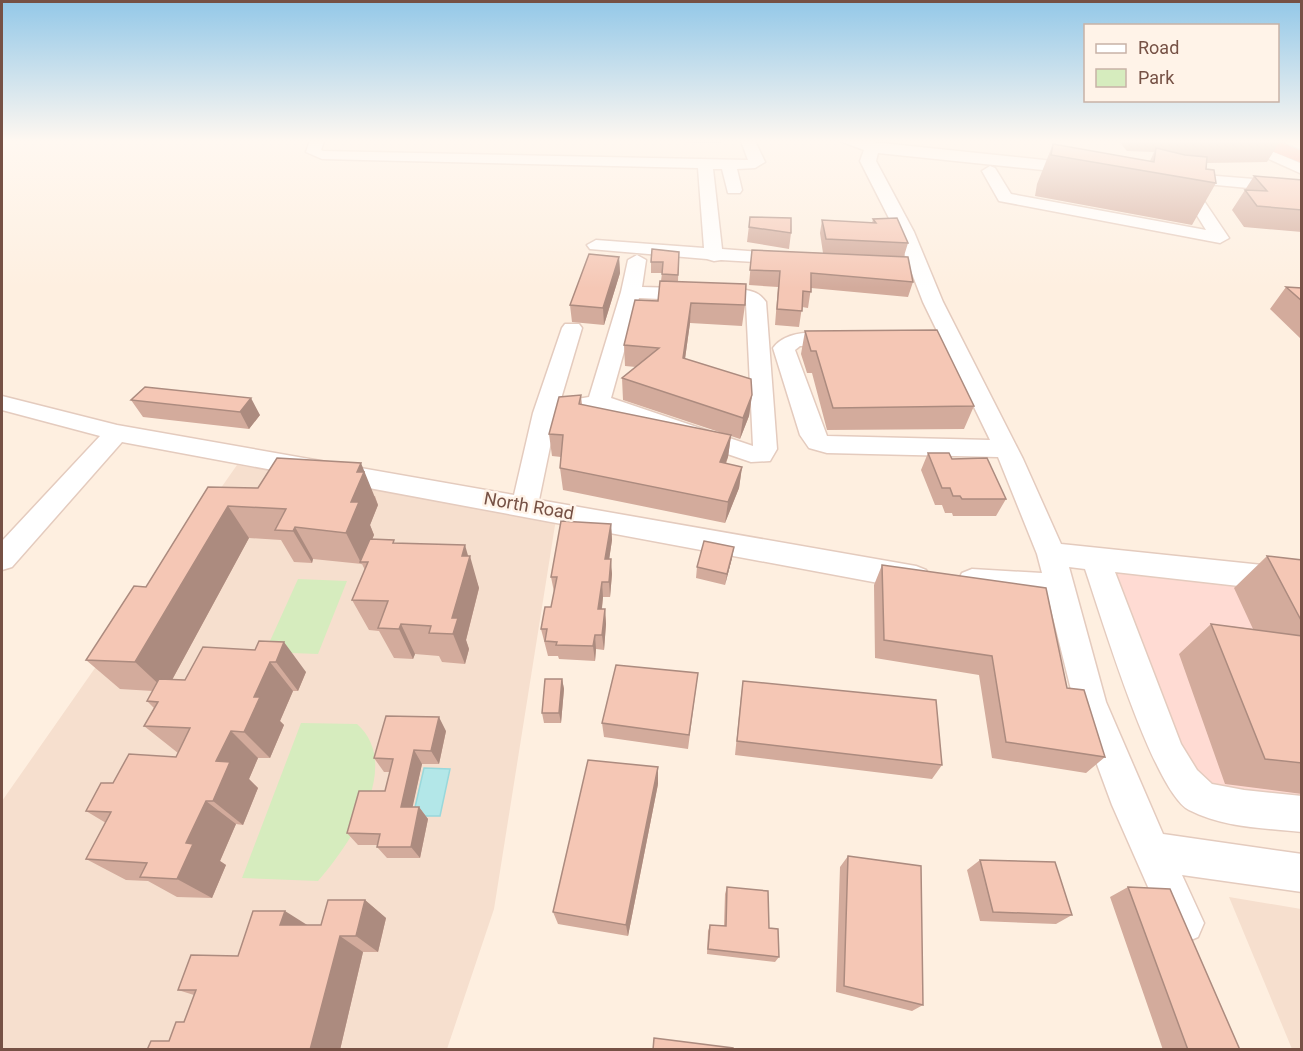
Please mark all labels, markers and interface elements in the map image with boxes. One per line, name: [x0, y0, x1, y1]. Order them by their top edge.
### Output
legend: [1084, 24, 1279, 102]
text: Road: [1138, 37, 1179, 58]
text: Park: [1138, 67, 1175, 88]
street label: North Road: [482, 487, 576, 524]

